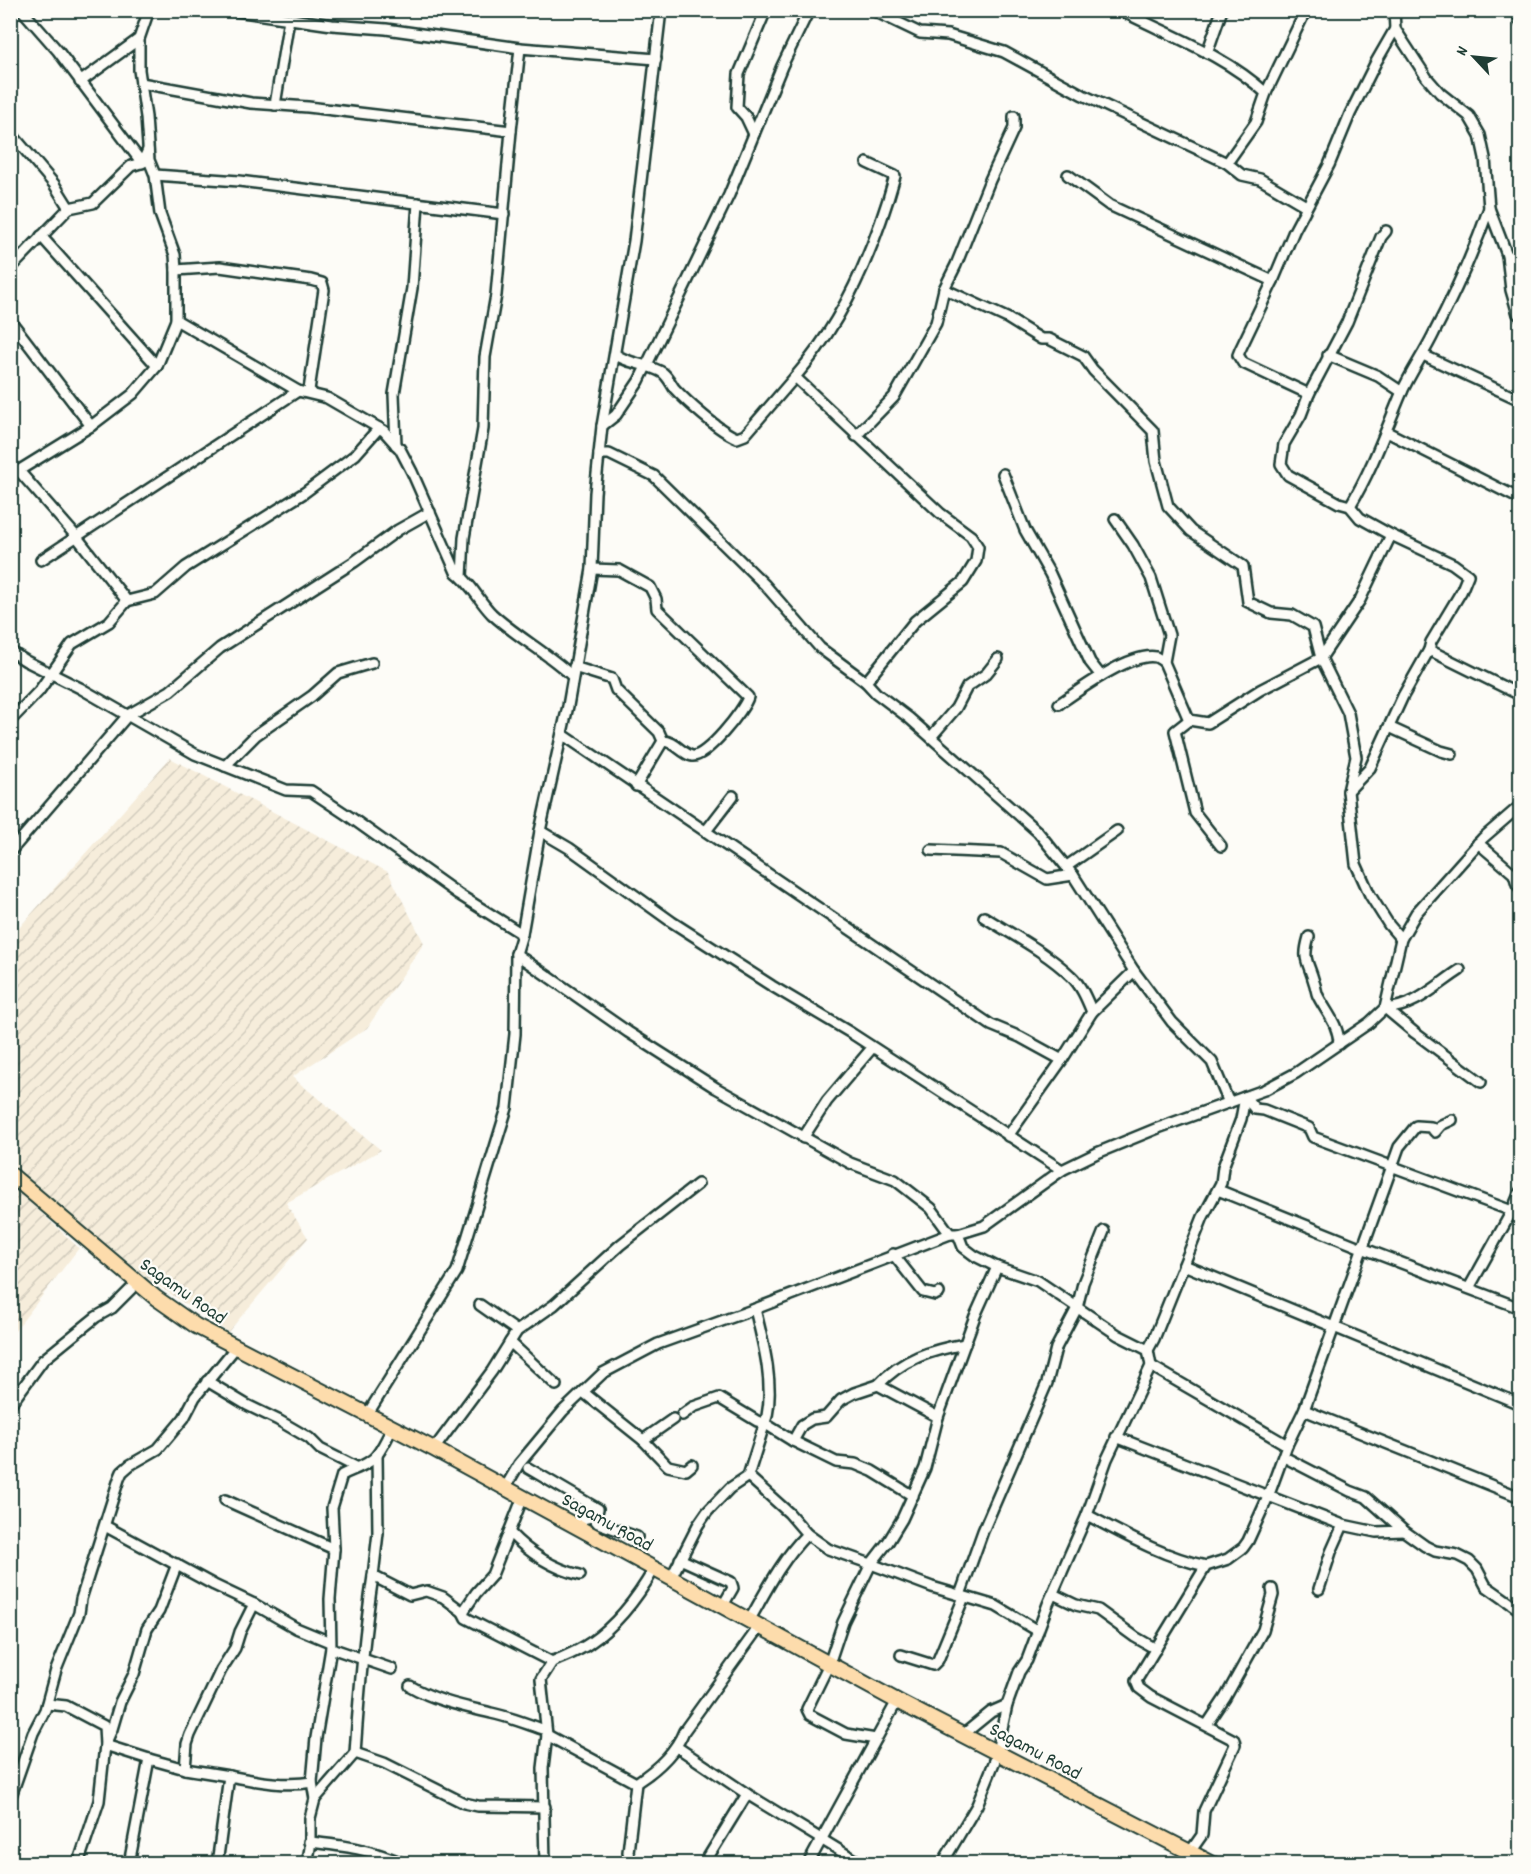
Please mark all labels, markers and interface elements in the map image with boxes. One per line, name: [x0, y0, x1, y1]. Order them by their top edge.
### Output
north arrow: [1444, 27, 1504, 87]
text: N: [1451, 43, 1475, 60]
street label: Sagamu Road: [133, 1252, 232, 1333]
street label: Sagamu Road: [556, 1487, 657, 1560]
street label: Sagamu Road: [984, 1717, 1086, 1789]

